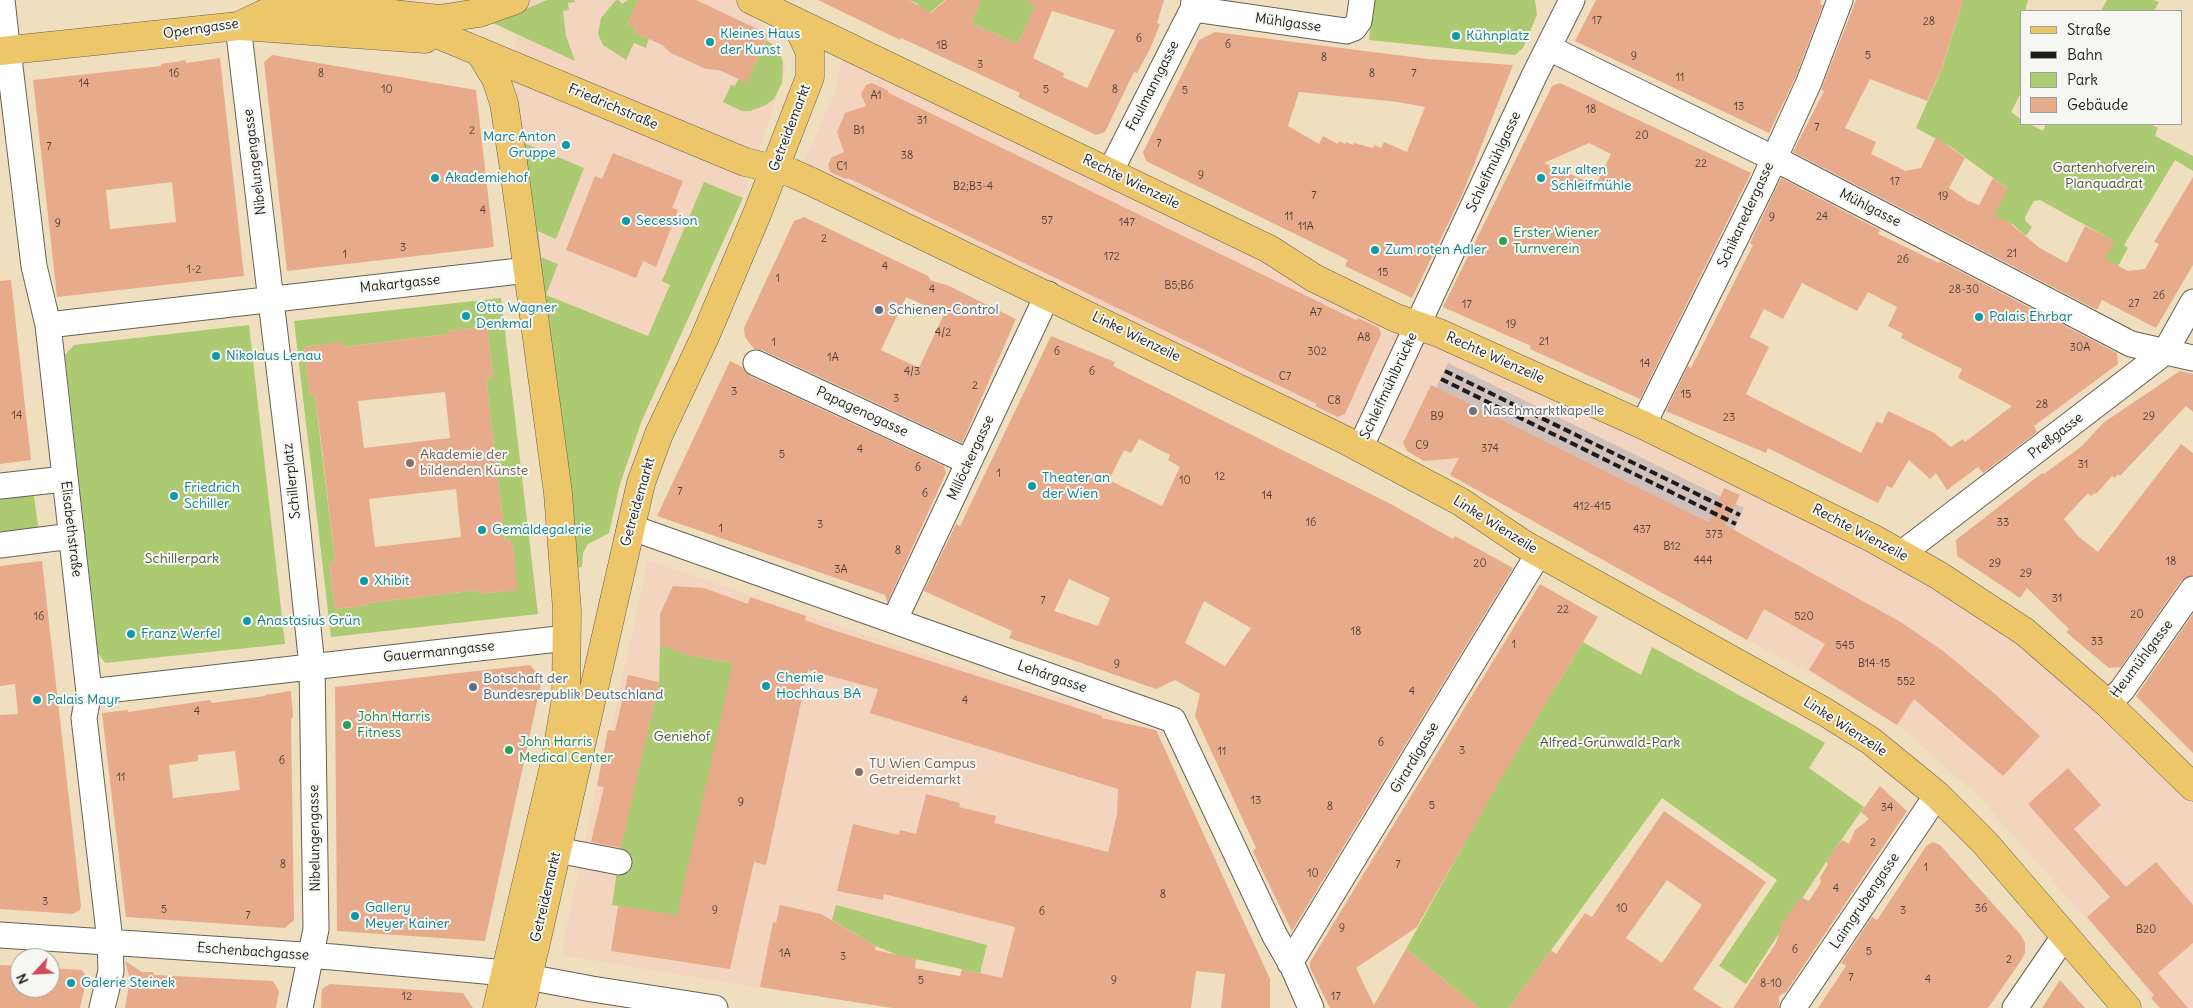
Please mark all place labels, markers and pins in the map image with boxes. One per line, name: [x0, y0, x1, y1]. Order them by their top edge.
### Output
place label: Kleines Haus der Kunst: [720, 26, 800, 58]
place label: Kühnplatz: [1466, 28, 1529, 44]
marker: Kühnplatz: [1450, 30, 1462, 42]
marker: Kleines Haus der Kunst: [704, 36, 716, 48]
place label: Marc Anton Gruppe: [483, 129, 556, 162]
marker: Marc Anton Gruppe: [560, 139, 572, 151]
place label: zur alten Schleifmühle: [1551, 162, 1632, 194]
place label: Akademiehof: [445, 170, 528, 186]
marker: Akademiehof: [429, 172, 441, 184]
marker: zur alten Schleifmühle: [1535, 172, 1547, 184]
place label: Secession: [636, 213, 698, 229]
marker: Secession: [620, 215, 632, 227]
place label: Erster Wiener Turnverein: [1513, 225, 1599, 258]
marker: Erster Wiener Turnverein: [1497, 235, 1509, 247]
place label: Zum roten Adler: [1385, 242, 1487, 258]
marker: Zum roten Adler: [1369, 244, 1381, 256]
place label: Otto Wagner Denkmal: [476, 300, 557, 332]
place label: Schienen-Control: [889, 302, 999, 318]
marker: Schienen-Control: [873, 304, 885, 316]
place label: Palais Ehrbar: [1989, 309, 2072, 325]
marker: Otto Wagner Denkmal: [460, 310, 472, 322]
marker: Palais Ehrbar: [1973, 311, 1985, 323]
place label: Nikolaus Lenau: [226, 348, 322, 364]
marker: Nikolaus Lenau: [210, 350, 222, 362]
place label: Naschmarktkapelle: [1483, 403, 1604, 419]
marker: Naschmarktkapelle: [1467, 405, 1479, 417]
place label: Akademie der bildenden Künste: [420, 447, 528, 480]
marker: Akademie der bildenden Künste: [404, 457, 416, 469]
place label: Theater an der Wien: [1042, 470, 1110, 502]
place label: Friedrich Schiller: [184, 480, 240, 512]
marker: Theater an der Wien: [1026, 480, 1038, 492]
marker: Friedrich Schiller: [168, 490, 180, 502]
place label: Gemäldegalerie: [492, 522, 592, 538]
marker: Gemäldegalerie: [476, 524, 488, 536]
place label: Xhibit: [374, 573, 410, 589]
marker: Xhibit: [358, 575, 370, 587]
place label: Anastasius Grün: [257, 613, 361, 629]
marker: Anastasius Grün: [241, 615, 253, 627]
place label: Franz Werfel: [141, 626, 220, 642]
marker: Franz Werfel: [125, 628, 137, 640]
place label: Chemie Hochhaus BA: [776, 670, 861, 702]
place label: Botschaft der Bundesrepublik Deutschland: [483, 671, 663, 704]
marker: Chemie Hochhaus BA: [760, 680, 772, 692]
marker: Botschaft der Bundesrepublik Deutschland: [467, 681, 479, 693]
place label: Palais Mayr: [47, 692, 120, 708]
marker: Palais Mayr: [31, 694, 43, 706]
place label: John Harris Fitness: [357, 709, 430, 742]
marker: John Harris Fitness: [341, 719, 353, 731]
place label: John Harris Medical Center: [519, 734, 613, 766]
marker: John Harris Medical Center: [503, 744, 515, 756]
place label: TU Wien Campus Getreidemarkt: [869, 756, 976, 789]
marker: TU Wien Campus Getreidemarkt: [853, 766, 865, 778]
place label: Gallery Meyer Kainer: [365, 900, 449, 932]
marker: Gallery Meyer Kainer: [349, 910, 361, 922]
place label: Galerie Steinek: [81, 975, 175, 991]
marker: Galerie Steinek: [65, 977, 77, 989]

